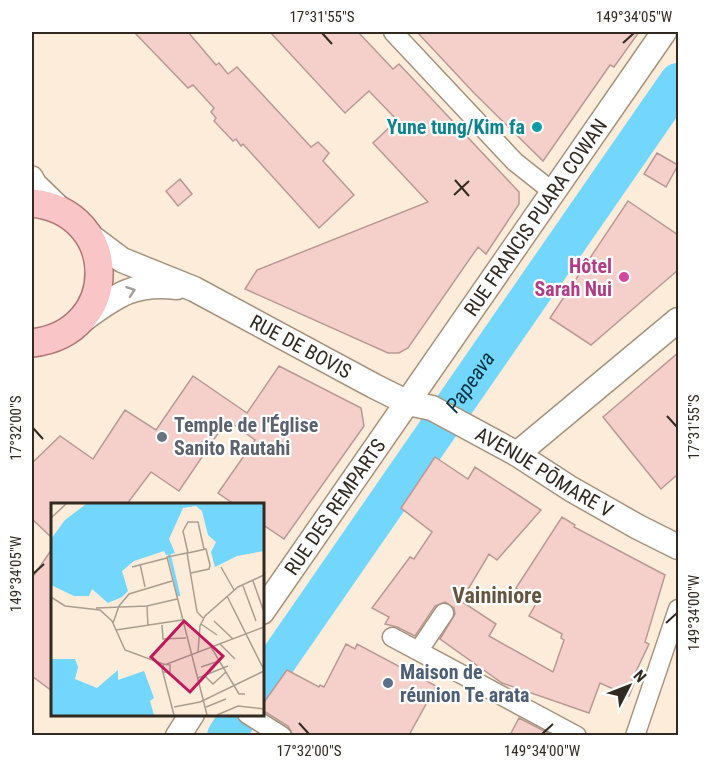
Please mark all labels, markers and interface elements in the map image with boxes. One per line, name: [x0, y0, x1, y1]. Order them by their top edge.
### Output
text: 17°31'55"S: [289, 8, 355, 26]
text: 149°34'05"W: [596, 8, 673, 26]
street label: RUE FRANCIS PUARA COWAN: [459, 114, 612, 321]
place label: Yune tung/Kim fa: [387, 115, 525, 139]
marker: Yune tung/Kim fa: [530, 120, 544, 134]
place label: Hôtel Sarah Nui: [534, 254, 612, 301]
marker: Hôtel Sarah Nui: [617, 270, 631, 284]
one-way arrow: [125, 285, 136, 298]
street label: RUE DE BOVIS: [246, 310, 356, 384]
water label: Papeava: [441, 347, 500, 417]
text: 17°31'55"S: [685, 394, 703, 460]
text: 17°32'00"S: [7, 395, 25, 461]
place label: Temple de l'Église Sanito Rautahi: [174, 413, 318, 460]
street label: AVENUE PŌMARE V: [471, 422, 617, 522]
marker: Temple de l'Église Sanito Rautahi: [155, 430, 169, 444]
street label: RUE DES REMPARTS: [279, 434, 390, 579]
inset map: [51, 503, 264, 716]
text: 149°34'05"W: [7, 535, 25, 612]
text: 149°34'00"W: [685, 574, 703, 651]
district label: Vaininiore: [452, 583, 542, 608]
north arrow: [599, 656, 659, 716]
place label: Maison de réunion Te arata: [400, 660, 529, 707]
text: N: [629, 666, 650, 686]
marker: Maison de réunion Te arata: [381, 676, 395, 690]
text: 17°32'00"S: [276, 742, 342, 760]
text: 149°34'00"W: [504, 742, 581, 760]

